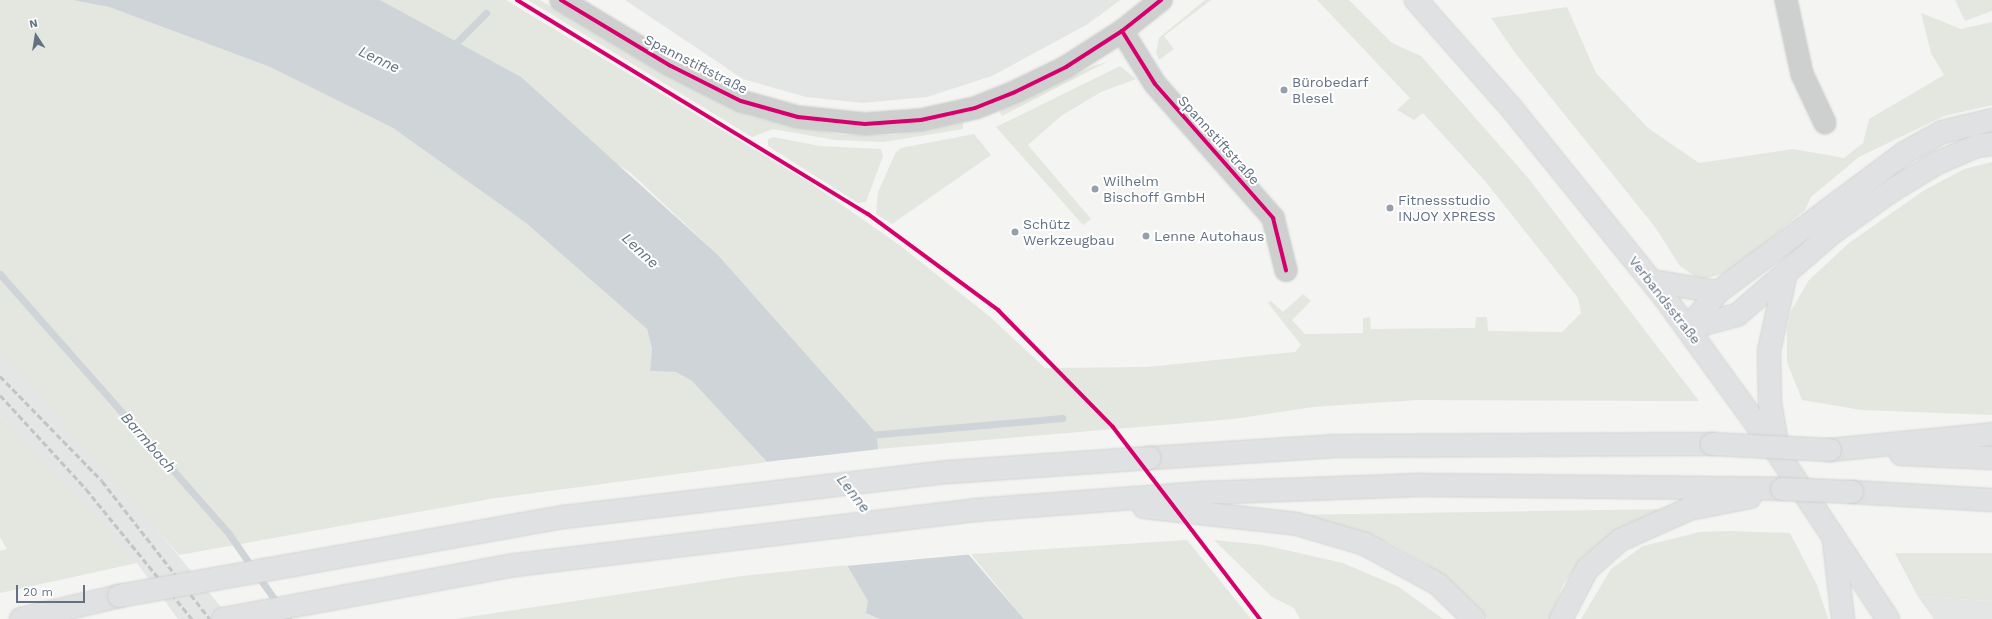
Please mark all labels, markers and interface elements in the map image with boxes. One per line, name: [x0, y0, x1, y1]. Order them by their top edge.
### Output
north arrow: [16, 16, 56, 56]
text: N: [28, 17, 39, 31]
street label: Spannstiftstraße: [641, 31, 751, 97]
water label: Lenne: [355, 43, 403, 77]
place label: Bürobedarf Blesel: [1292, 74, 1368, 106]
marker: Bürobedarf Blesel: [1279, 85, 1289, 95]
street label: Spannstiftstraße: [1175, 92, 1263, 188]
place label: Wilhelm Bischoff GmbH: [1103, 173, 1206, 206]
marker: Wilhelm Bischoff GmbH: [1090, 184, 1100, 194]
place label: Fitnessstudio INJOY XPRESS: [1398, 192, 1496, 224]
marker: Fitnessstudio INJOY XPRESS: [1385, 203, 1395, 213]
place label: Schütz Werkzeugbau: [1023, 216, 1115, 248]
marker: Schütz Werkzeugbau: [1010, 227, 1020, 237]
place label: Lenne Autohaus: [1154, 228, 1265, 244]
water label: Lenne: [618, 230, 662, 272]
marker: Lenne Autohaus: [1141, 231, 1151, 241]
street label: Verbandsstraße: [1625, 253, 1705, 347]
water label: Barmbach: [117, 409, 179, 477]
water label: Lenne: [832, 471, 874, 517]
scale bar: [18, 577, 87, 603]
text: 20 m: [23, 585, 53, 599]

